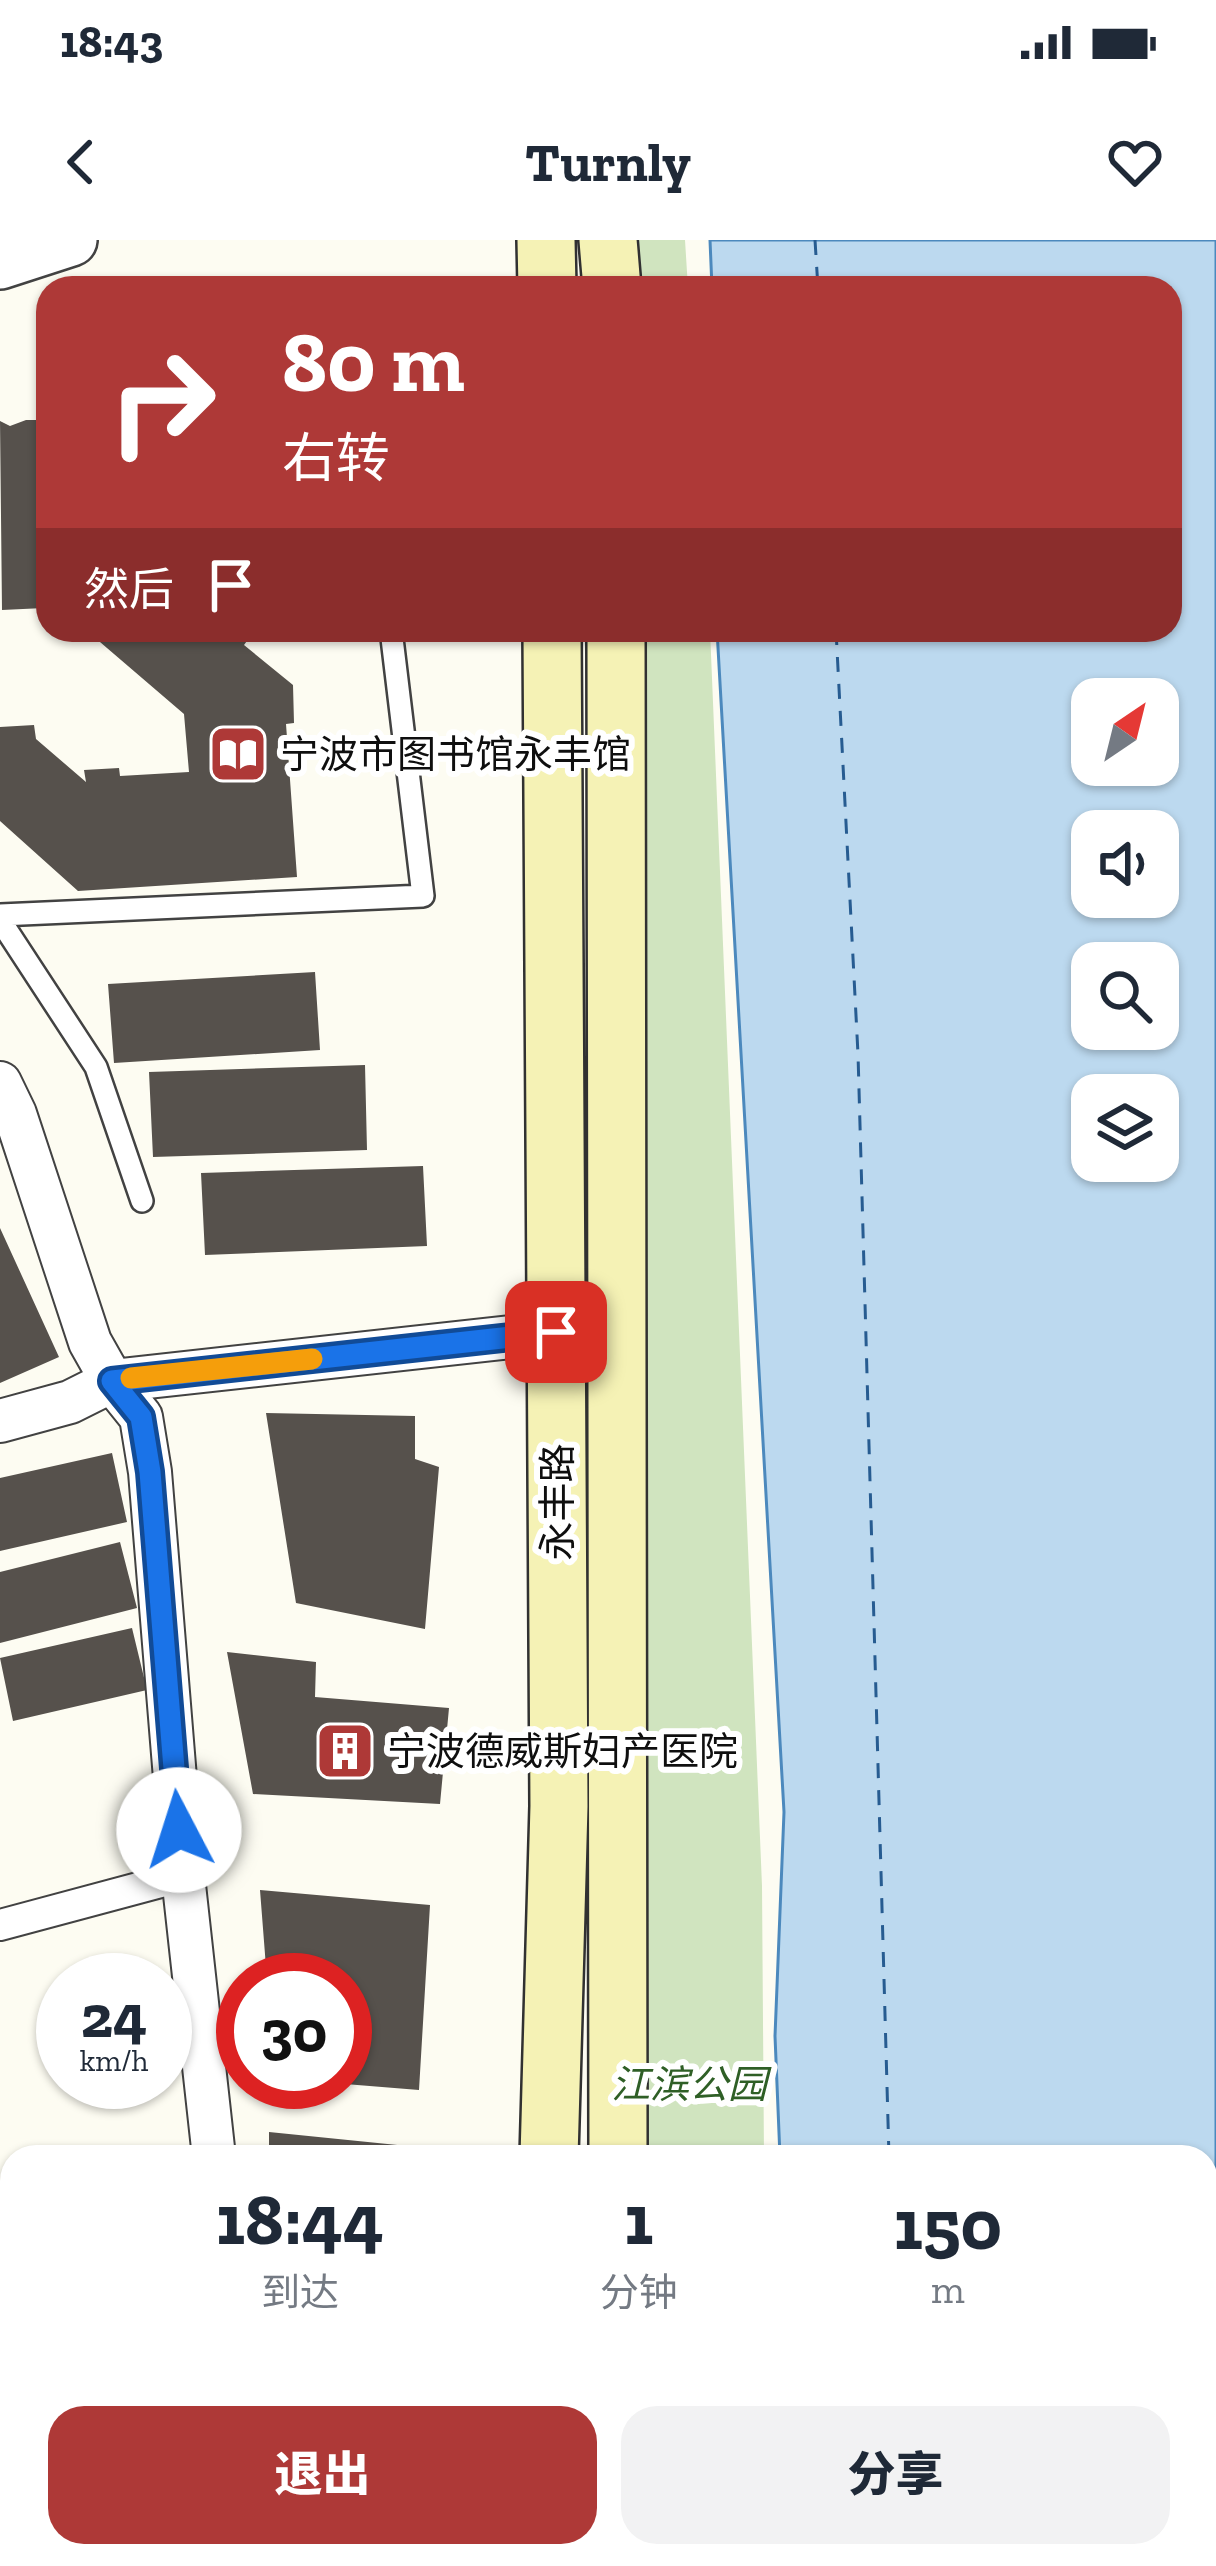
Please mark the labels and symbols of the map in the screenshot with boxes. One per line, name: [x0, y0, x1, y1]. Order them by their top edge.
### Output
north arrow: [1071, 678, 1179, 786]
library icon: 宁波市图书馆永丰馆: [207, 723, 269, 785]
place label: 宁波市图书馆永丰馆: [280, 731, 631, 778]
pin: [505, 1281, 607, 1383]
street label: 永丰路: [534, 1443, 581, 1561]
building icon: 宁波德威斯妇产医院: [314, 1720, 376, 1782]
place label: 宁波德威斯妇产医院: [387, 1728, 738, 1775]
position arrow: [116, 1767, 242, 1893]
speed limit sign: 30: [216, 1953, 372, 2109]
park label: 江滨公园: [611, 2061, 772, 2108]

